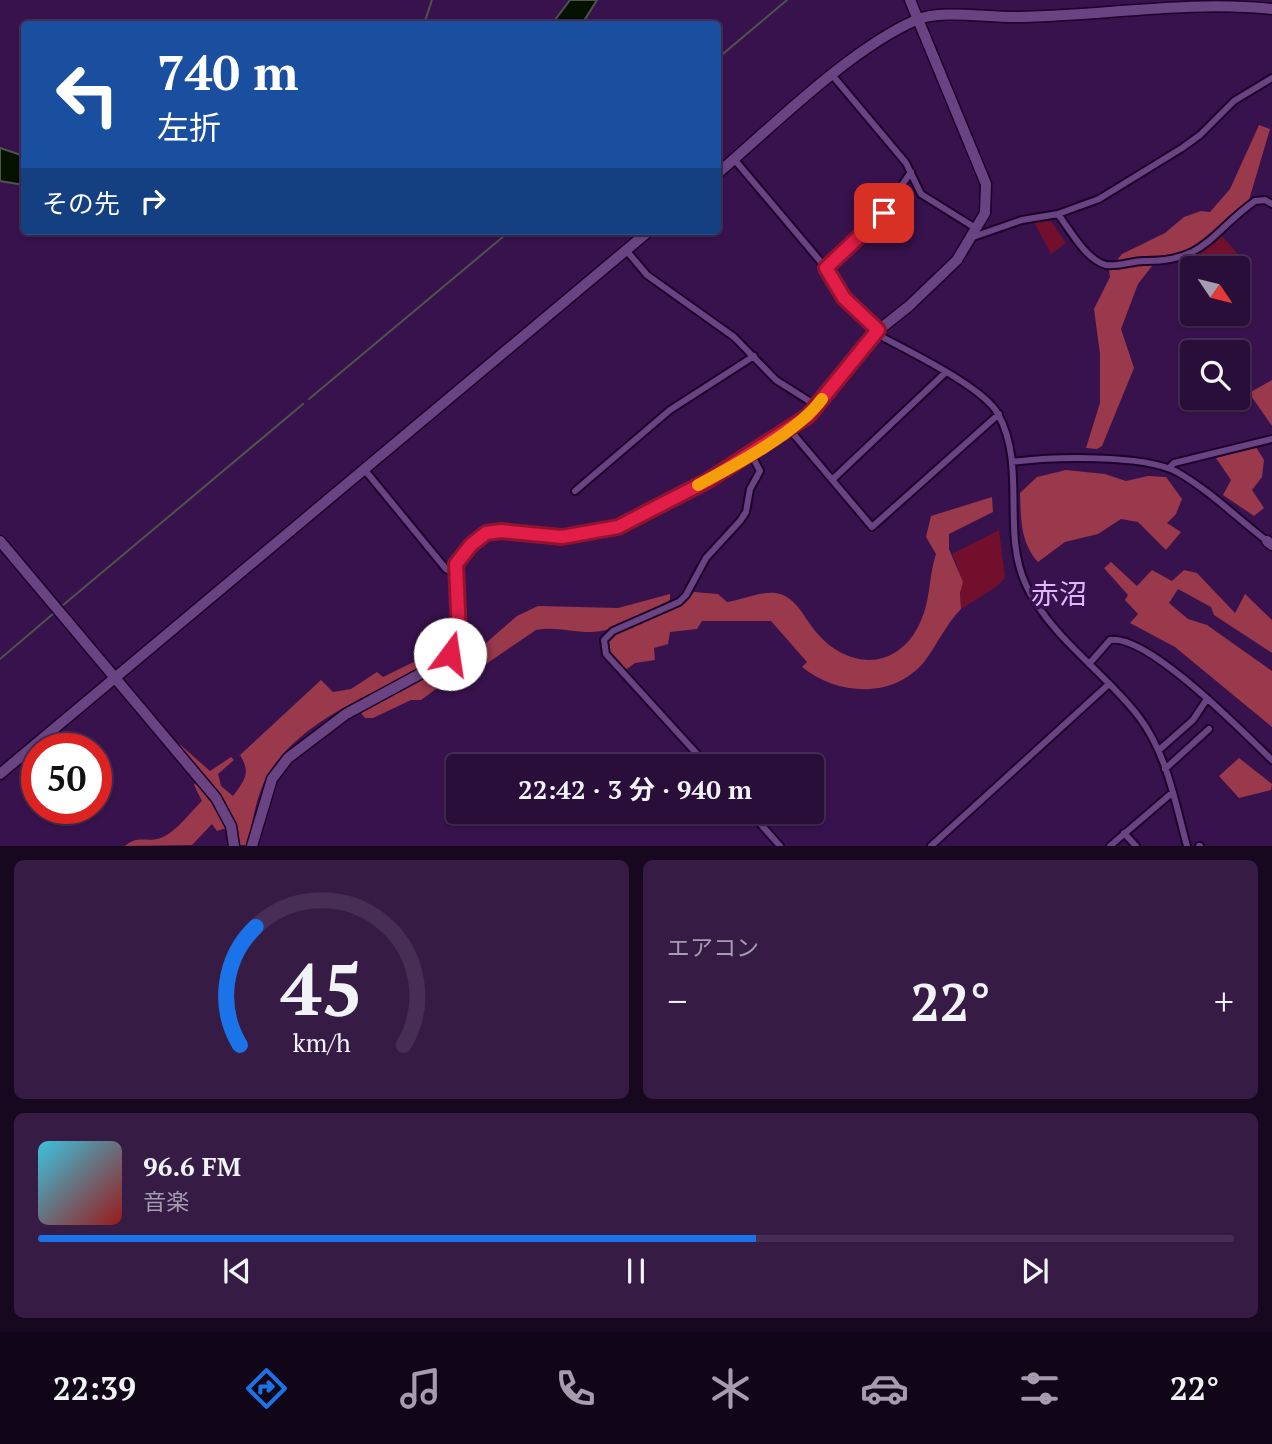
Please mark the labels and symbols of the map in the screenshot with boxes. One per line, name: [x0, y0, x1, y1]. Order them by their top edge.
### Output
pin: [854, 183, 914, 243]
north arrow: [1180, 256, 1250, 326]
district label: 赤沼: [1031, 575, 1087, 612]
position arrow: [413, 617, 487, 691]
speed limit sign: 50: [21, 733, 112, 824]

